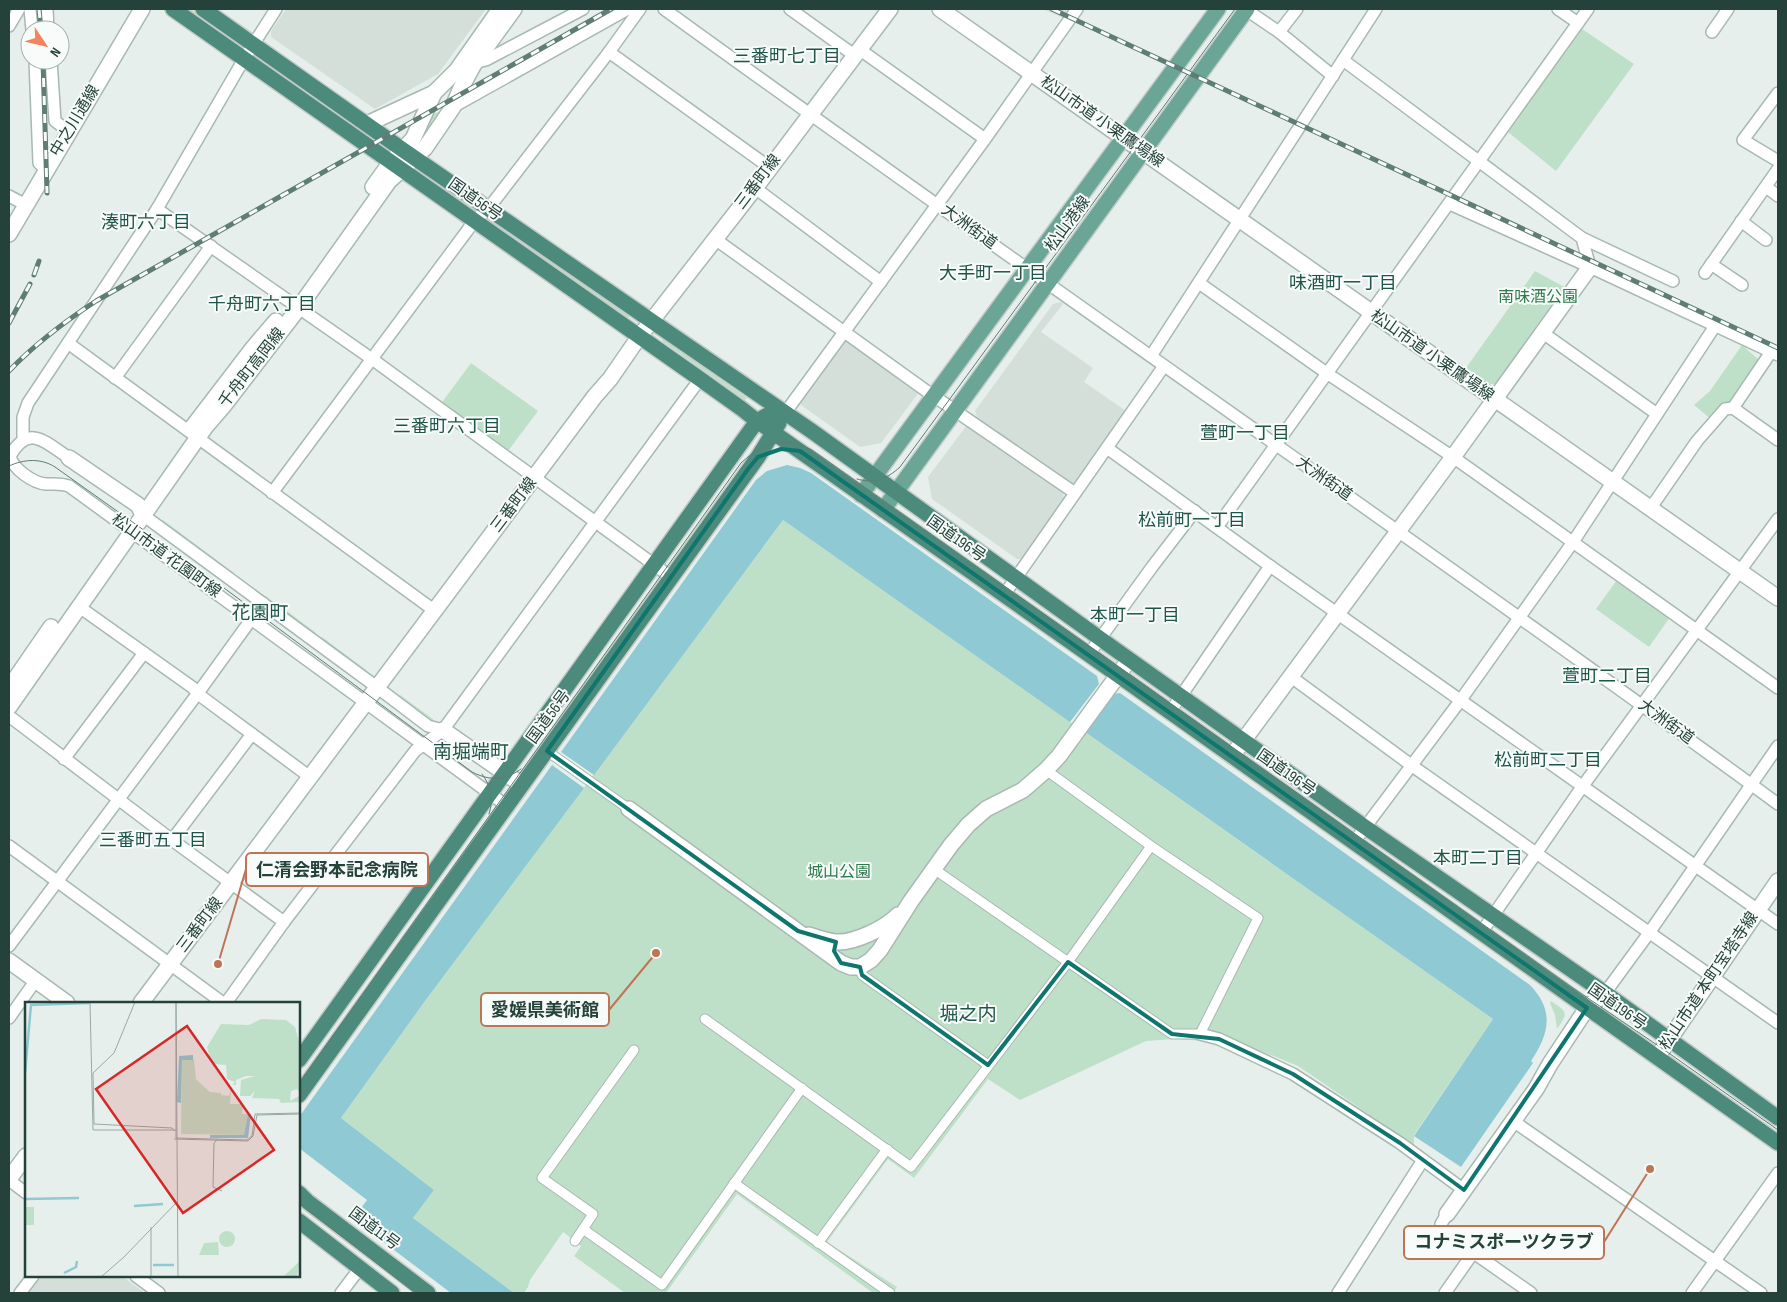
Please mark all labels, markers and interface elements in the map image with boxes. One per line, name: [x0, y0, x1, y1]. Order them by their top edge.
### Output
north arrow: [20, 20, 70, 70]
text: N: [46, 44, 64, 60]
district label: 三番町七丁目: [733, 46, 841, 67]
street label: 松山市道 小栗鷹場線: [1037, 72, 1167, 172]
street label: 中之川通線: [46, 82, 104, 160]
street label: 三番町線: [731, 151, 785, 213]
street label: 国道56号: [444, 175, 506, 225]
street label: 松山港線: [1042, 193, 1094, 255]
street label: 大洲街道: [938, 201, 1000, 253]
district label: 湊町六丁目: [101, 212, 191, 233]
district label: 大手町一丁目: [939, 263, 1047, 284]
district label: 味酒町一丁目: [1289, 273, 1397, 294]
park label: 南味酒公園: [1498, 288, 1578, 307]
district label: 千舟町六丁目: [208, 294, 316, 315]
street label: 松山市道 小栗鷹場線: [1367, 306, 1497, 406]
street label: 千舟町高岡線: [215, 324, 289, 412]
district label: 三番町六丁目: [393, 416, 501, 437]
district label: 萱町一丁目: [1200, 423, 1290, 444]
street label: 大洲街道: [1292, 453, 1356, 505]
street label: 三番町線: [487, 474, 541, 536]
street label: 松山市道 花園町線: [108, 510, 224, 602]
district label: 松前町一丁目: [1138, 510, 1246, 531]
street label: 国道196号: [923, 512, 989, 566]
district label: 花園町: [231, 602, 289, 625]
district label: 本町一丁目: [1090, 605, 1180, 626]
district label: 萱町二丁目: [1562, 666, 1652, 687]
street label: 国道56号: [523, 687, 575, 747]
street label: 大洲街道: [1635, 696, 1697, 748]
district label: 南堀端町: [433, 741, 509, 764]
street label: 国道196号: [1253, 746, 1319, 800]
district label: 松前町二丁目: [1494, 750, 1602, 771]
district label: 三番町五丁目: [99, 830, 207, 851]
district label: 本町二丁目: [1433, 848, 1523, 869]
callout: 仁清会野本記念病院: [246, 853, 428, 886]
text: 仁清会野本記念病院: [256, 860, 418, 881]
park label: 城山公園: [807, 863, 871, 882]
street label: 三番町線: [173, 894, 227, 956]
street label: 松山市道 本町宝塔寺線: [1656, 908, 1762, 1054]
street label: 国道196号: [1584, 980, 1650, 1034]
callout: 愛媛県美術館: [481, 993, 609, 1026]
text: 愛媛県美術館: [491, 1000, 599, 1021]
inset map: [25, 1002, 300, 1277]
district label: 堀之内: [939, 1003, 997, 1026]
street label: 国道11号: [345, 1204, 403, 1254]
callout: コナミスポーツクラブ: [1404, 1226, 1604, 1259]
text: コナミスポーツクラブ: [1414, 1232, 1594, 1253]

